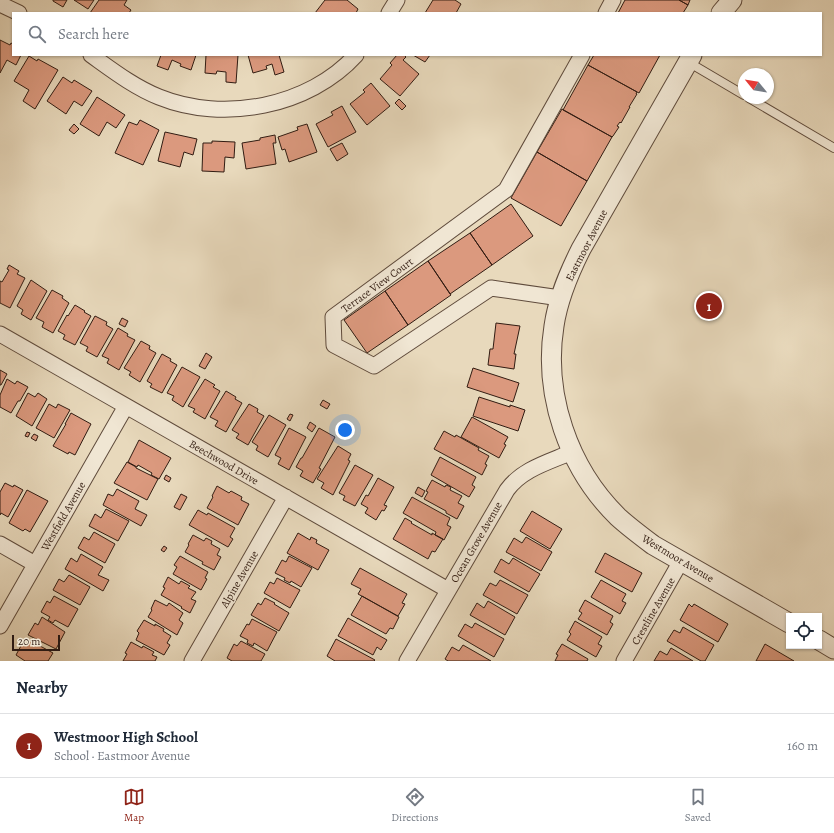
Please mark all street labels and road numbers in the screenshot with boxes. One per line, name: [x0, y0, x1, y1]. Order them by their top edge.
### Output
street label: Eastmoor Avenue: [562, 207, 611, 284]
street label: Terrace View Court: [338, 254, 417, 317]
street label: Beechwood Drive: [186, 436, 261, 488]
street label: Westfield Avenue: [37, 479, 89, 554]
street label: Ocean Grove Avenue: [447, 499, 506, 586]
street label: Westmoor Avenue: [638, 530, 717, 586]
street label: Alpine Avenue: [217, 548, 262, 611]
street label: Crestline Avenue: [628, 575, 679, 648]

